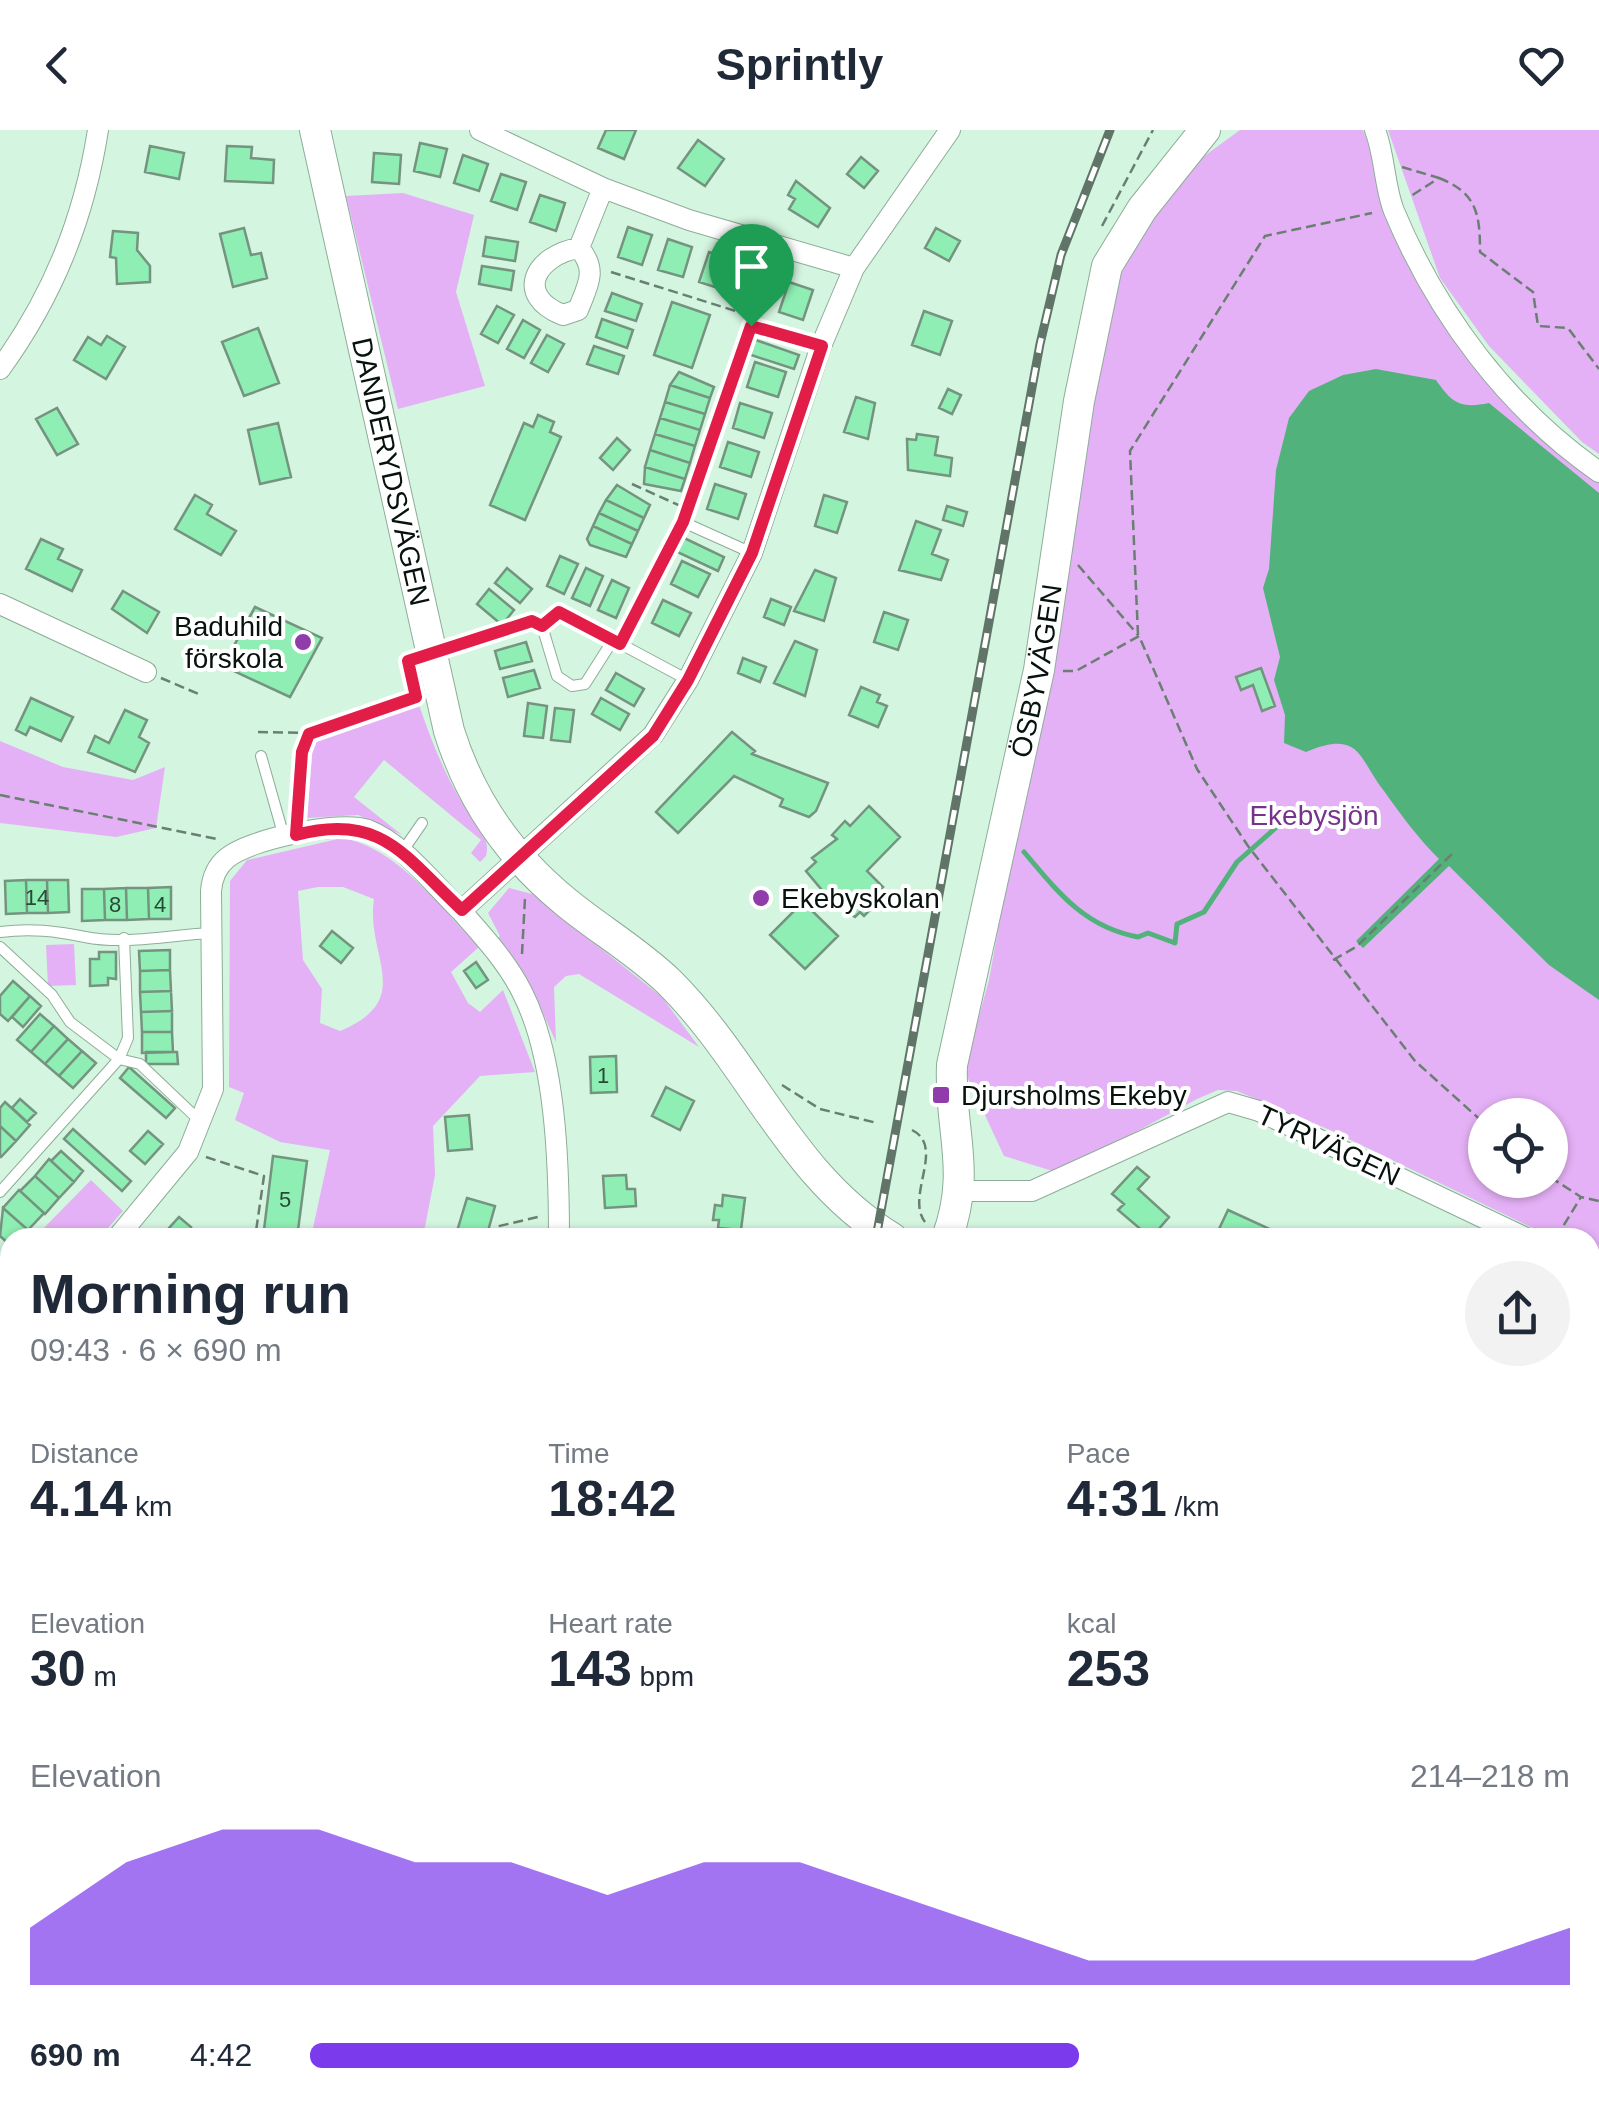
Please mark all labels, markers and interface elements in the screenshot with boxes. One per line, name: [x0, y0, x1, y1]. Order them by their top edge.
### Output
icon: back: [30, 38, 85, 93]
icon: heart: [1514, 38, 1569, 93]
text: Sprintly: [716, 39, 883, 90]
pin: [709, 224, 794, 327]
icon: arrive: [724, 239, 779, 294]
street label: DANDERYDSVÄGEN: [346, 335, 436, 609]
street label: ÖSBYVÄGEN: [1005, 582, 1068, 760]
place label: Baduhild förskola: [174, 611, 283, 674]
marker: Baduhild förskola: [292, 631, 314, 653]
park label: Ekebysjön: [1249, 800, 1379, 831]
place label: Ekebyskolan: [781, 883, 940, 914]
house number: 14: [25, 885, 49, 910]
marker: Ekebyskolan: [750, 887, 772, 909]
house number: 8: [109, 892, 121, 917]
house number: 4: [154, 892, 166, 917]
house number: 1: [597, 1063, 609, 1088]
place label: Djursholms Ekeby: [961, 1080, 1187, 1111]
marker: Djursholms Ekeby: [930, 1084, 952, 1106]
map controls: [1468, 1098, 1568, 1198]
button: locate: [1468, 1098, 1568, 1198]
street label: TYRVÄGEN: [1253, 1099, 1405, 1192]
house number: 5: [279, 1187, 291, 1212]
button: share: [1465, 1261, 1570, 1366]
text: Morning run: [30, 1263, 351, 1325]
text: 09:43 · 6 × 690 m: [30, 1332, 282, 1368]
text: Distance: [30, 1438, 139, 1469]
text: Time: [548, 1438, 610, 1469]
text: Pace: [1067, 1438, 1130, 1469]
text: 4.14: [30, 1471, 127, 1527]
text: 18:42: [548, 1471, 676, 1527]
text: 4:31: [1067, 1471, 1167, 1527]
text: km: [127, 1491, 172, 1522]
text: /km: [1167, 1491, 1220, 1522]
text: Elevation: [30, 1608, 145, 1639]
text: Heart rate: [548, 1608, 673, 1639]
text: kcal: [1067, 1608, 1116, 1639]
text: 30: [30, 1641, 86, 1697]
text: 143: [548, 1641, 632, 1697]
text: 253: [1067, 1641, 1150, 1697]
text: m: [86, 1661, 117, 1692]
text: bpm: [632, 1661, 694, 1692]
text: Elevation: [30, 1758, 162, 1794]
text: 214–218 m: [1410, 1758, 1570, 1794]
text: 690 m: [30, 2037, 121, 2073]
text: 4:42: [190, 2037, 252, 2073]

